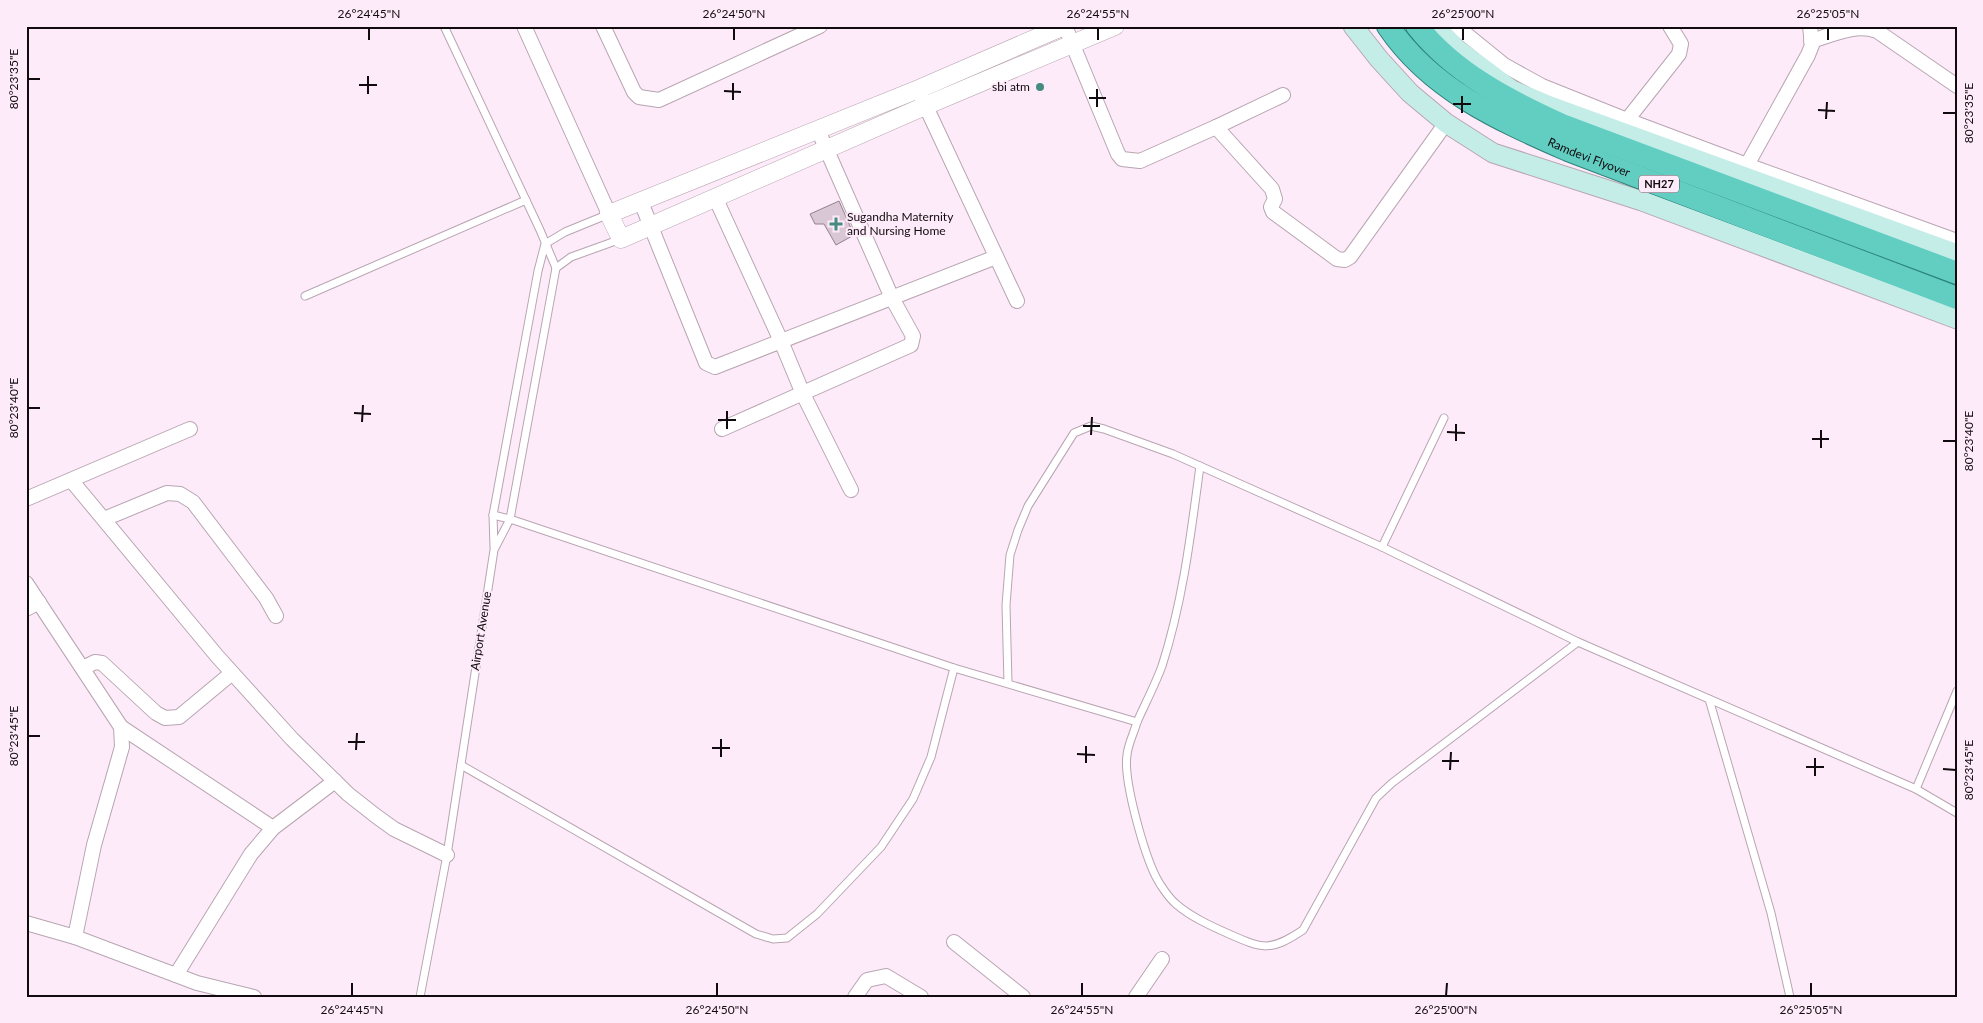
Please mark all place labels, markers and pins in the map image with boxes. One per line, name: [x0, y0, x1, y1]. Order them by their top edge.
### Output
place label: sbi atm: [992, 79, 1030, 94]
marker: sbi atm: [1034, 81, 1046, 93]
place label: Sugandha Maternity and Nursing Home: [847, 209, 954, 238]
marker: Sugandha Maternity and Nursing Home: [829, 217, 843, 231]

